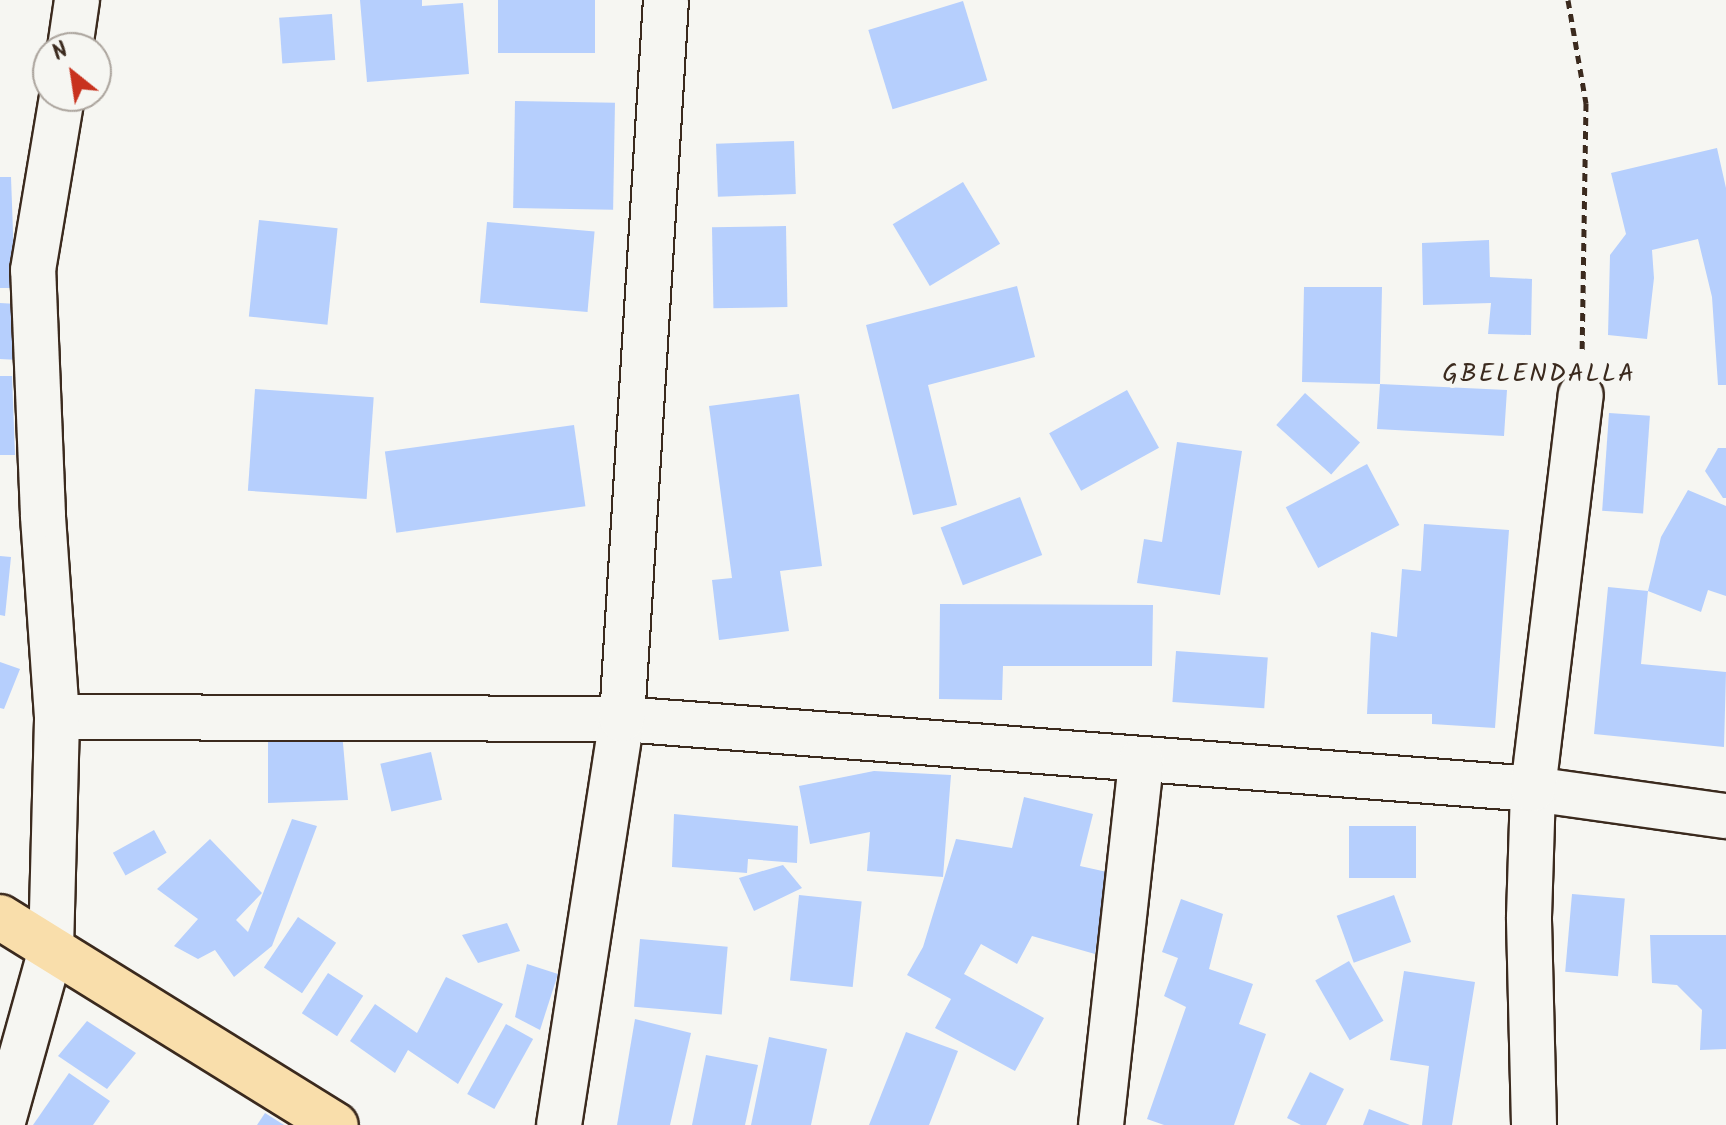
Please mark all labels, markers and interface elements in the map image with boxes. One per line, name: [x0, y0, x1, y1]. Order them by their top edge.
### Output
north arrow: [32, 32, 112, 112]
text: N: [46, 34, 76, 71]
district label: GBELENDALLA: [1442, 359, 1636, 391]

